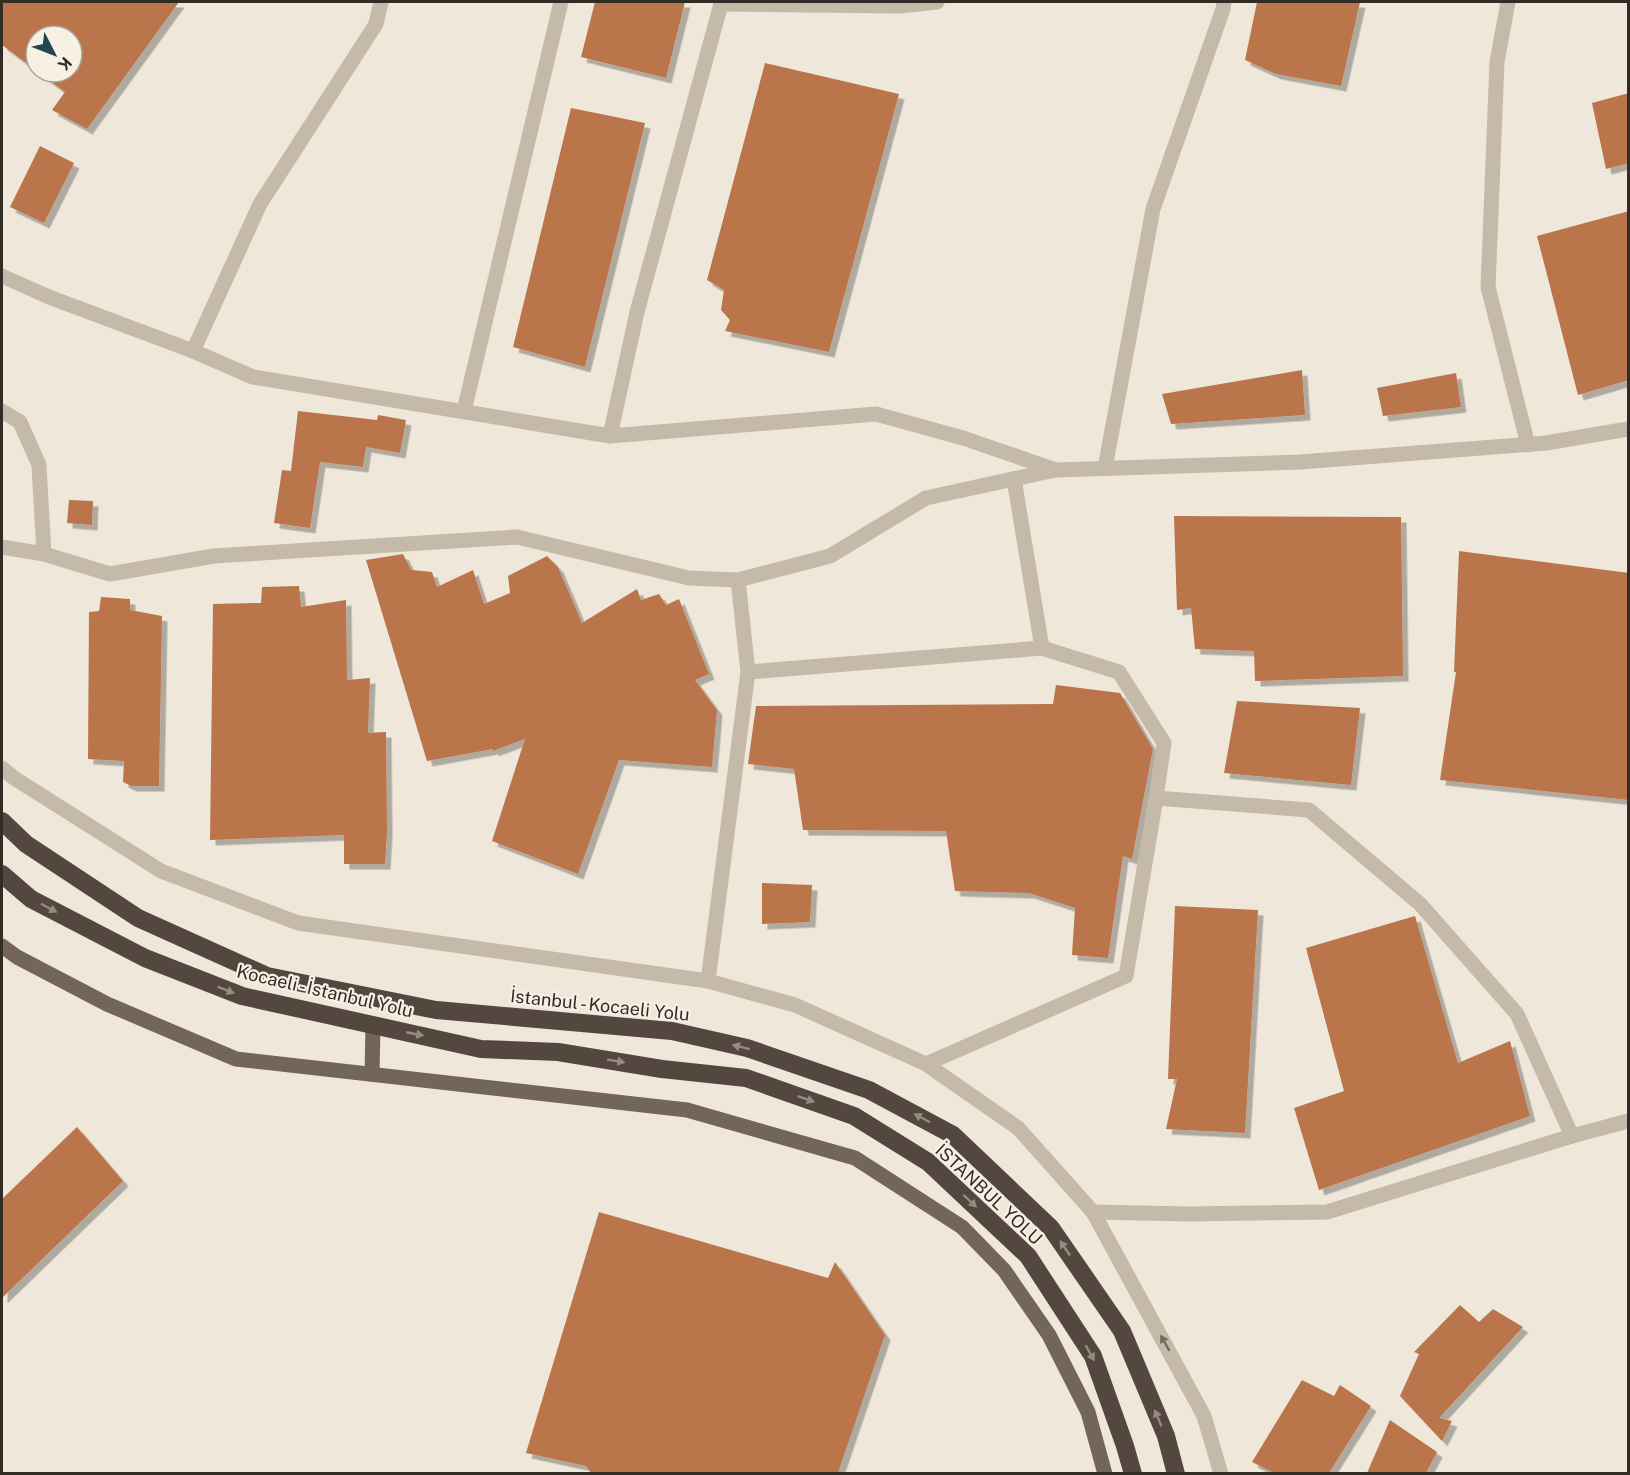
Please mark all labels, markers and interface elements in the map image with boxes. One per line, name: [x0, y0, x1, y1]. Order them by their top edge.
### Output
north arrow: [24, 24, 84, 84]
text: K: [54, 53, 76, 75]
one-way arrow: [41, 903, 58, 913]
street label: Kocaeli - İstanbul Yolu: [235, 960, 415, 1021]
street label: İstanbul - Kocaeli Yolu: [509, 984, 691, 1025]
one-way arrow: [217, 985, 235, 995]
one-way arrow: [406, 1030, 425, 1039]
one-way arrow: [732, 1041, 750, 1051]
one-way arrow: [607, 1057, 626, 1066]
one-way arrow: [797, 1095, 815, 1105]
one-way arrow: [913, 1113, 930, 1123]
street label: İSTANBUL YOLU: [931, 1139, 1047, 1249]
one-way arrow: [962, 1194, 976, 1208]
one-way arrow: [1060, 1240, 1071, 1256]
one-way arrow: [1160, 1335, 1170, 1352]
one-way arrow: [1085, 1345, 1095, 1362]
one-way arrow: [1153, 1409, 1162, 1427]

